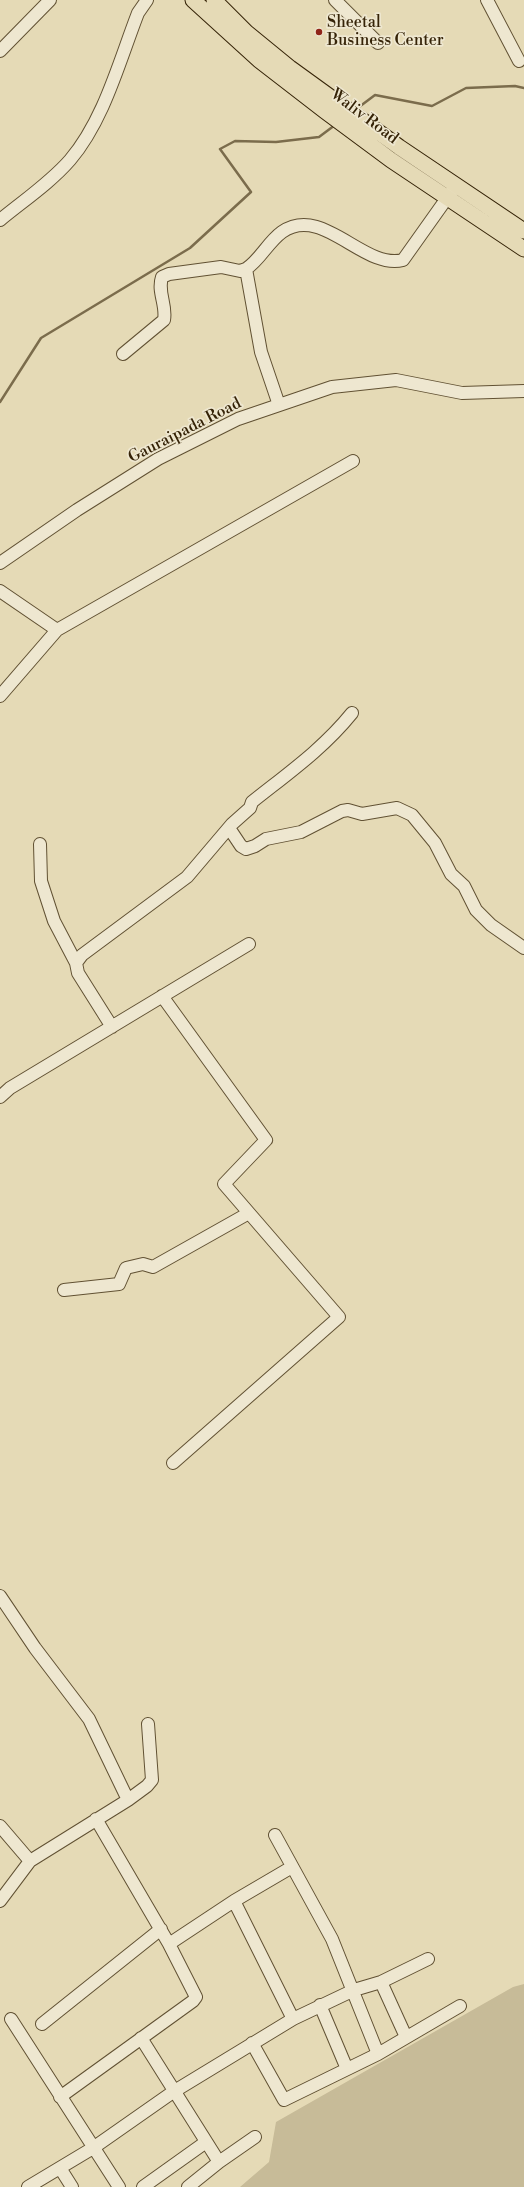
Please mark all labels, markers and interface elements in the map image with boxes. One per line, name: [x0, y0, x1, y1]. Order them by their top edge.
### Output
place label: Sheetal Business Center: [327, 13, 444, 51]
marker: Sheetal Business Center: [314, 27, 324, 37]
street label: Waliv Road: [326, 85, 402, 149]
street label: Gauraipada Road: [125, 394, 245, 468]

